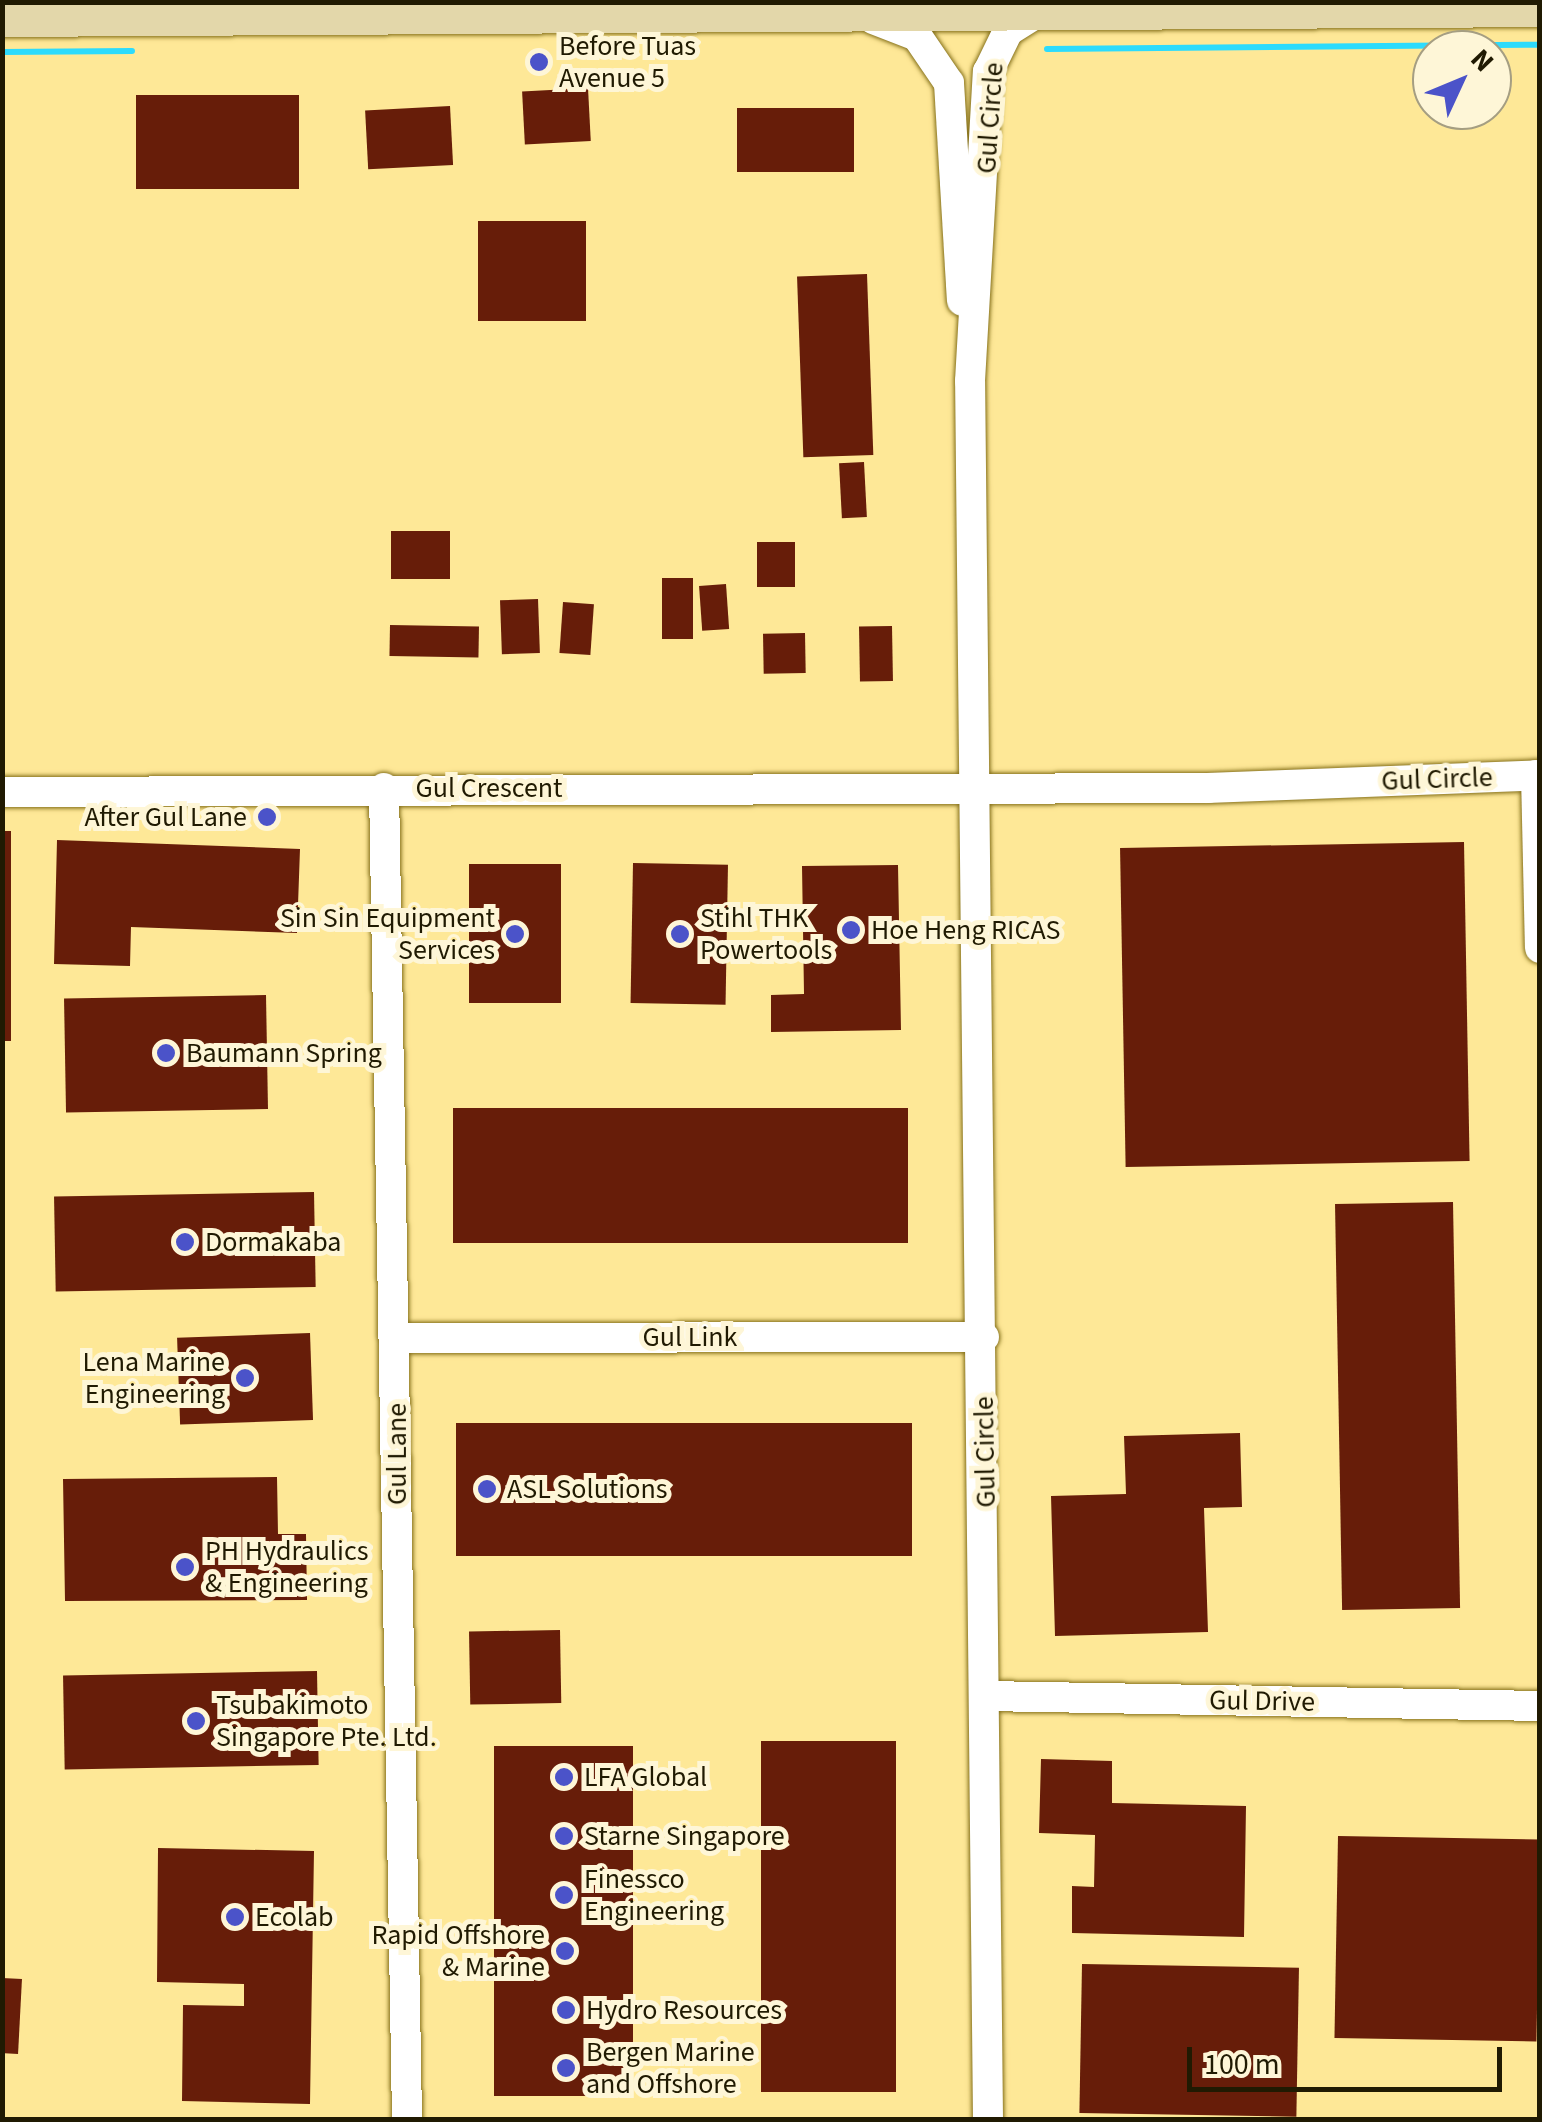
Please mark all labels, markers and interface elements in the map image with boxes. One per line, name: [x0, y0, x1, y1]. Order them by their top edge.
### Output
place label: Before Tuas Avenue 5: [559, 29, 696, 95]
north arrow: [1412, 30, 1512, 130]
text: N: [1461, 40, 1503, 81]
marker: Before Tuas Avenue 5: [528, 51, 550, 73]
street label: Gul Circle: [969, 61, 1011, 175]
street label: Gul Circle: [1381, 760, 1493, 798]
street label: Gul Crescent: [415, 771, 563, 805]
place label: After Gul Lane: [84, 800, 247, 834]
marker: After Gul Lane: [256, 806, 278, 828]
place label: Sin Sin Equipment Services: [280, 901, 495, 967]
place label: Stihl THK Powertools: [700, 901, 832, 967]
place label: Hoe Heng RICAS: [871, 913, 1061, 947]
marker: Hoe Heng RICAS: [840, 919, 862, 941]
marker: Sin Sin Equipment Services: [504, 923, 526, 945]
marker: Stihl THK Powertools: [669, 923, 691, 945]
place label: Baumann Spring: [186, 1036, 382, 1070]
marker: Baumann Spring: [155, 1042, 177, 1064]
place label: Dormakaba: [205, 1225, 341, 1259]
marker: Dormakaba: [174, 1231, 196, 1253]
street label: Gul Link: [643, 1320, 737, 1354]
place label: Lena Marine Engineering: [83, 1345, 225, 1411]
marker: Lena Marine Engineering: [234, 1367, 256, 1389]
street label: Gul Circle: [967, 1396, 1003, 1508]
street label: Gul Lane: [380, 1403, 414, 1505]
place label: ASL Solutions: [507, 1472, 667, 1506]
marker: ASL Solutions: [476, 1478, 498, 1500]
place label: PH Hydraulics & Engineering: [205, 1534, 368, 1600]
marker: PH Hydraulics & Engineering: [174, 1556, 196, 1578]
street label: Gul Drive: [1209, 1683, 1315, 1719]
place label: Tsubakimoto Singapore Pte. Ltd.: [216, 1688, 437, 1754]
marker: Tsubakimoto Singapore Pte. Ltd.: [185, 1710, 207, 1732]
place label: LFA Global: [584, 1760, 707, 1794]
marker: LFA Global: [553, 1766, 575, 1788]
place label: Starne Singapore: [584, 1819, 785, 1853]
marker: Starne Singapore: [553, 1825, 575, 1847]
place label: Finessco Engineering: [584, 1862, 724, 1928]
marker: Finessco Engineering: [553, 1884, 575, 1906]
place label: Ecolab: [255, 1900, 334, 1934]
marker: Ecolab: [224, 1906, 246, 1928]
place label: Rapid Offshore & Marine: [371, 1918, 545, 1984]
marker: Rapid Offshore & Marine: [554, 1940, 576, 1962]
place label: Hydro Resources: [586, 1993, 782, 2027]
marker: Hydro Resources: [555, 1999, 577, 2021]
scale bar: [1192, 2027, 1507, 2089]
place label: Bergen Marine and Offshore: [586, 2035, 755, 2101]
text: 100 m: [1204, 2043, 1280, 2086]
marker: Bergen Marine and Offshore: [555, 2057, 577, 2079]

